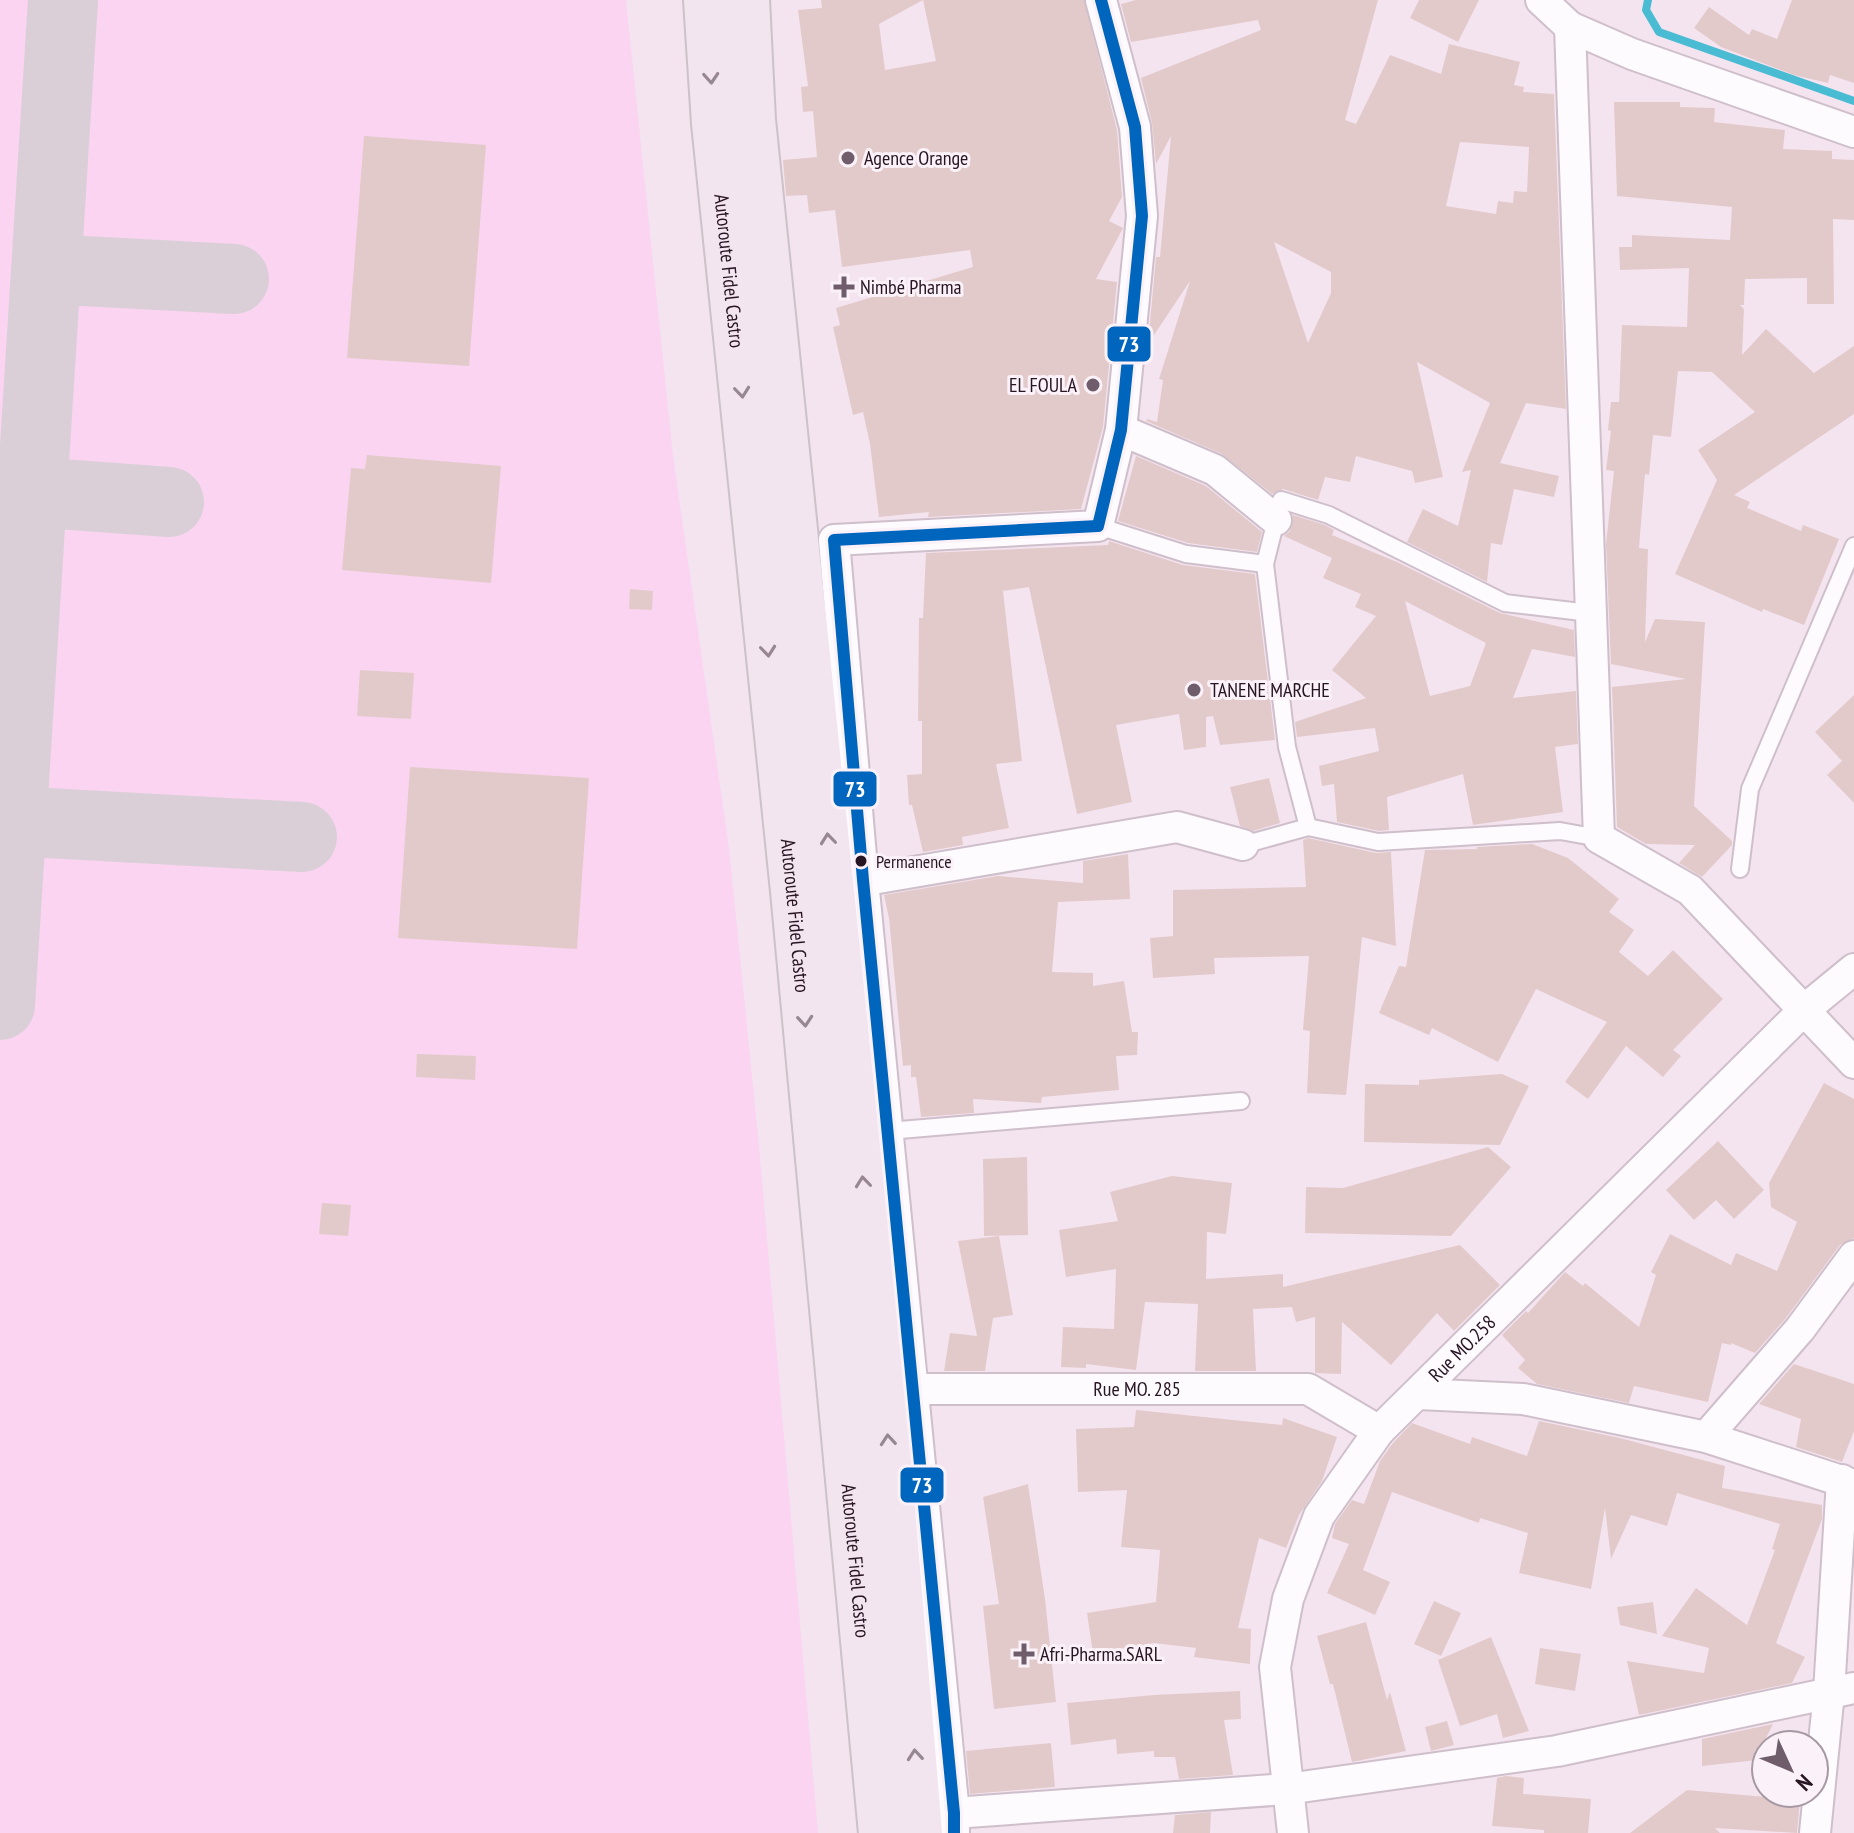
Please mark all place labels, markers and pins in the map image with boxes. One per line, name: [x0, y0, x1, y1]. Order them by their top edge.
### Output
place label: Agence Orange: [864, 145, 968, 171]
marker: Agence Orange: [839, 149, 857, 167]
place label: Nimbé Pharma: [860, 274, 962, 300]
marker: Nimbé Pharma: [835, 278, 853, 296]
place label: EL FOULA: [1009, 372, 1078, 398]
marker: EL FOULA: [1084, 376, 1102, 394]
place label: TANENE MARCHE: [1210, 677, 1330, 703]
marker: TANENE MARCHE: [1185, 681, 1203, 699]
place label: Permanence: [876, 850, 952, 873]
marker: Permanence: [853, 853, 869, 869]
place label: Afri-Pharma.SARL: [1040, 1641, 1163, 1667]
marker: Afri-Pharma.SARL: [1015, 1645, 1033, 1663]

